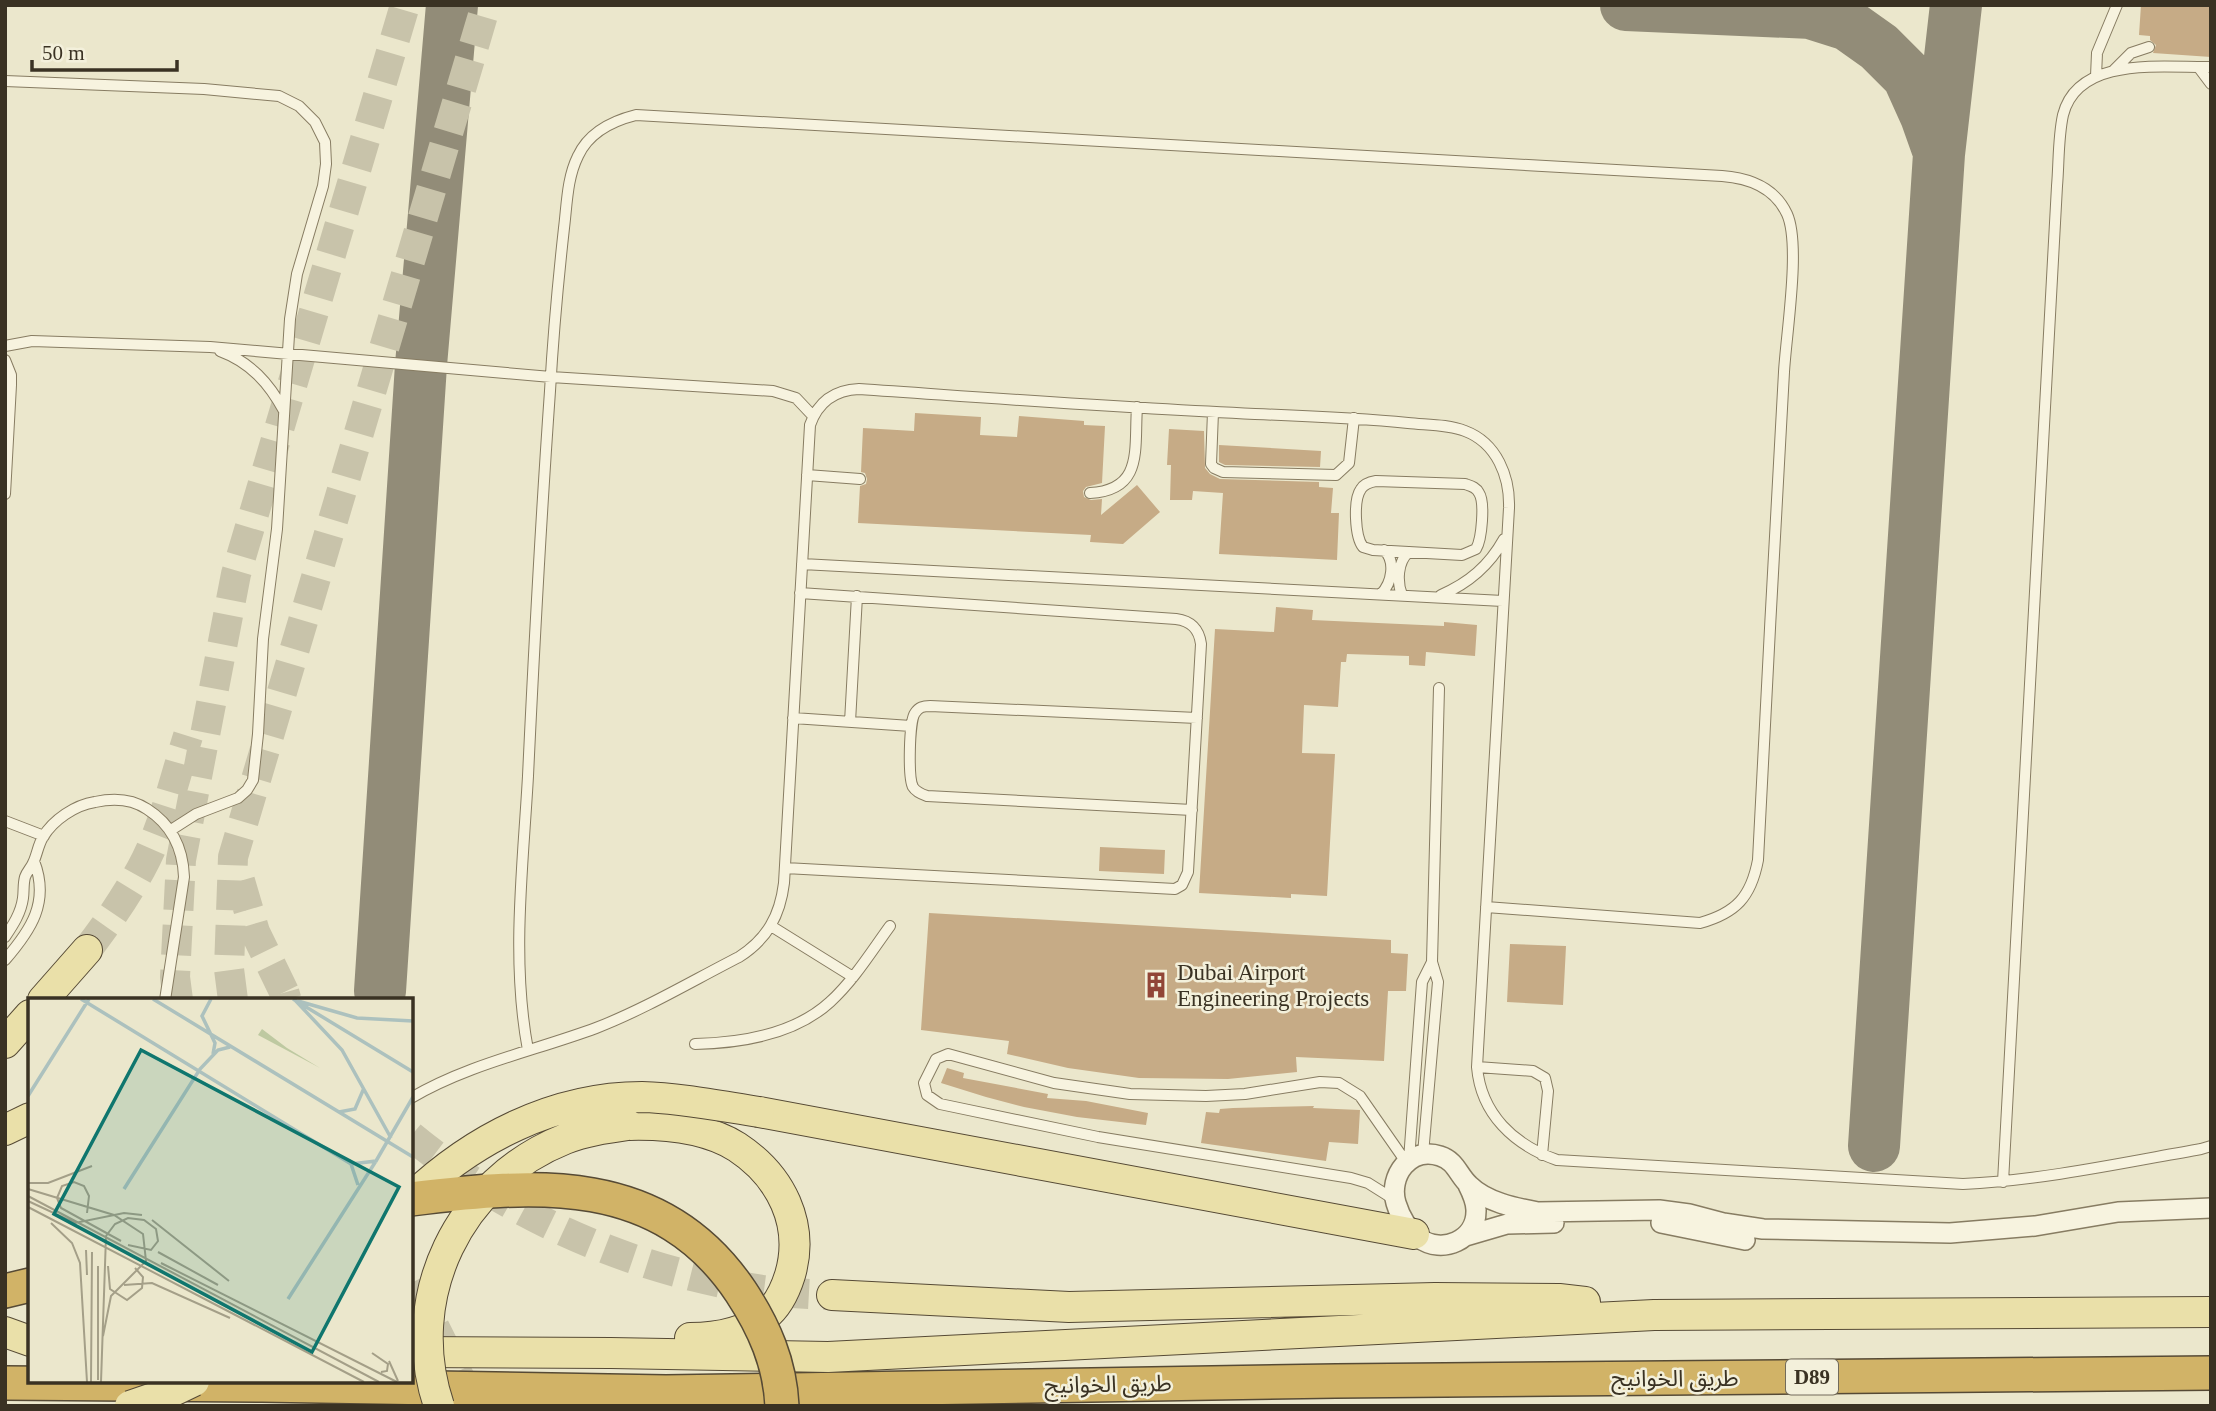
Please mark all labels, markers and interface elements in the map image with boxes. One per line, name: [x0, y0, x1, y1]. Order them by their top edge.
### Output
scale bar: [32, 28, 177, 72]
text: 50 m: [42, 41, 85, 65]
place label: Dubai Airport Engineering Projects: [1177, 960, 1369, 1011]
building icon: Dubai Airport Engineering Projects: [1141, 970, 1171, 1000]
inset map: [28, 998, 413, 1383]
road number: D89: [1786, 1360, 1838, 1394]
street label: طريق الخوانيج: [1611, 1366, 1739, 1395]
street label: طريق الخوانيج: [1044, 1371, 1172, 1402]

